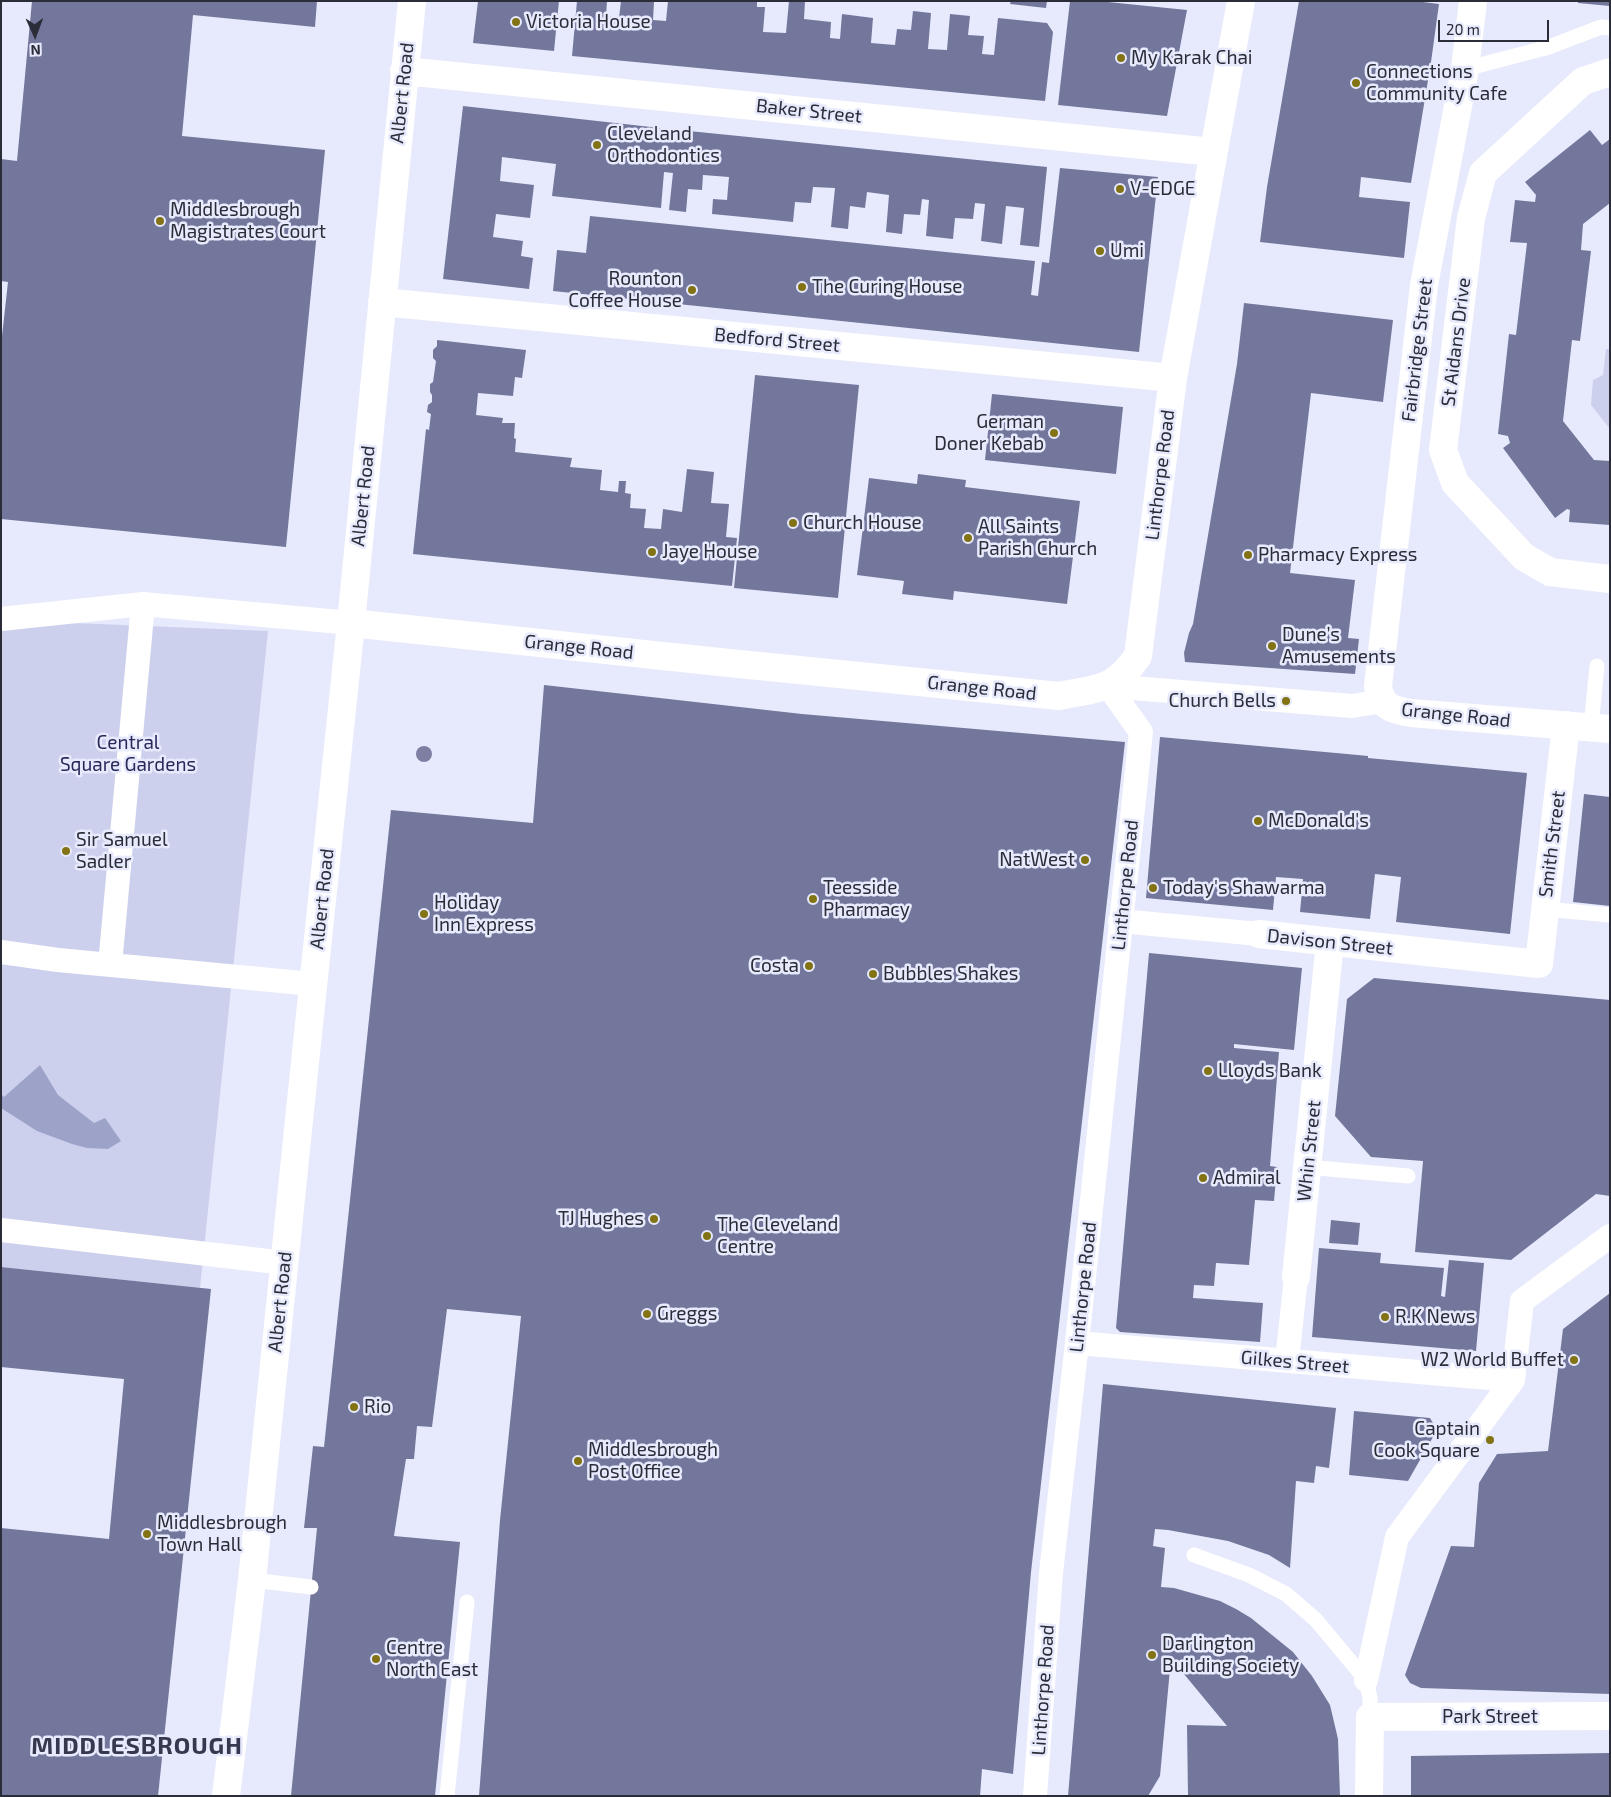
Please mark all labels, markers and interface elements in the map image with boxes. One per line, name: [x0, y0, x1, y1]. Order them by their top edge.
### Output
north arrow: [10, 10, 60, 60]
scale bar: [1441, 10, 1552, 42]
place label: Victoria House: [526, 11, 651, 33]
marker: Victoria House: [510, 16, 522, 28]
text: 20 m: [1446, 20, 1480, 38]
street label: Albert Road: [385, 41, 419, 145]
text: N: [30, 42, 41, 59]
place label: My Karak Chai: [1131, 47, 1253, 69]
marker: My Karak Chai: [1115, 52, 1127, 64]
place label: Connections Community Cafe: [1366, 61, 1508, 105]
marker: Connections Community Cafe: [1350, 77, 1362, 89]
street label: Baker Street: [755, 94, 863, 128]
place label: Cleveland Orthodontics: [607, 123, 720, 167]
marker: Cleveland Orthodontics: [591, 139, 603, 151]
place label: V-EDGE: [1130, 178, 1195, 200]
marker: V-EDGE: [1114, 183, 1126, 195]
place label: Middlesbrough Magistrates Court: [170, 199, 326, 243]
marker: Middlesbrough Magistrates Court: [154, 215, 166, 227]
place label: Umi: [1110, 240, 1144, 262]
marker: Umi: [1094, 245, 1106, 257]
place label: Rounton Coffee House: [568, 268, 682, 312]
place label: The Curing House: [812, 276, 963, 298]
street label: St Aidans Drive: [1437, 276, 1475, 408]
street label: Fairbridge Street: [1397, 277, 1437, 423]
marker: The Curing House: [796, 281, 808, 293]
marker: Rounton Coffee House: [686, 284, 698, 296]
street label: Bedford Street: [713, 323, 841, 357]
street label: Linthorpe Road: [1141, 408, 1179, 542]
place label: German Doner Kebab: [934, 411, 1044, 455]
marker: German Doner Kebab: [1048, 427, 1060, 439]
street label: Albert Road: [346, 444, 380, 548]
place label: Church House: [803, 512, 922, 534]
place label: All Saints Parish Church: [978, 516, 1097, 560]
marker: Church House: [787, 517, 799, 529]
marker: All Saints Parish Church: [962, 532, 974, 544]
place label: Jaye House: [662, 541, 757, 563]
place label: Pharmacy Express: [1258, 544, 1418, 566]
marker: Jaye House: [646, 546, 658, 558]
marker: Pharmacy Express: [1242, 549, 1254, 561]
place label: Dune’s Amusements: [1282, 624, 1396, 668]
street label: Grange Road: [523, 630, 635, 664]
marker: Dune’s Amusements: [1266, 640, 1278, 652]
street label: Grange Road: [926, 671, 1038, 705]
place label: Church Bells: [1168, 690, 1276, 712]
marker: Church Bells: [1280, 695, 1292, 707]
street label: Grange Road: [1400, 698, 1512, 732]
park label: Central Square Gardens: [60, 732, 196, 776]
street label: Smith Street: [1534, 789, 1570, 899]
place label: McDonald's: [1268, 810, 1369, 832]
marker: McDonald's: [1252, 815, 1264, 827]
street label: Linthorpe Road: [1107, 818, 1143, 952]
place label: Sir Samuel Sadler: [76, 829, 168, 873]
marker: Sir Samuel Sadler: [60, 845, 72, 857]
street label: Albert Road: [305, 847, 339, 951]
place label: NatWest: [999, 849, 1075, 871]
marker: NatWest: [1079, 854, 1091, 866]
place label: Teesside Pharmacy: [823, 877, 910, 921]
place label: Today's Shawarma: [1163, 877, 1325, 899]
marker: Today's Shawarma: [1147, 882, 1159, 894]
place label: Holiday Inn Express: [434, 892, 534, 936]
marker: Teesside Pharmacy: [807, 893, 819, 905]
marker: Holiday Inn Express: [418, 908, 430, 920]
street label: Davison Street: [1266, 924, 1394, 960]
place label: Costa: [750, 955, 799, 977]
marker: Costa: [803, 960, 815, 972]
place label: Bubbles Shakes: [883, 963, 1018, 985]
marker: Bubbles Shakes: [867, 968, 879, 980]
place label: Lloyds Bank: [1218, 1060, 1322, 1082]
marker: Lloyds Bank: [1202, 1065, 1214, 1077]
street label: Whin Street: [1292, 1099, 1326, 1203]
place label: Admiral: [1213, 1167, 1281, 1189]
marker: Admiral: [1197, 1172, 1209, 1184]
place label: TJ Hughes: [558, 1208, 644, 1230]
marker: TJ Hughes: [648, 1213, 660, 1225]
place label: The Cleveland Centre: [717, 1214, 838, 1258]
street label: Linthorpe Road: [1065, 1220, 1101, 1354]
marker: The Cleveland Centre: [701, 1230, 713, 1242]
street label: Albert Road: [263, 1250, 297, 1354]
place label: Greggs: [657, 1303, 717, 1325]
place label: R.K News: [1395, 1306, 1475, 1328]
marker: Greggs: [641, 1308, 653, 1320]
marker: R.K News: [1379, 1311, 1391, 1323]
street label: Gilkes Street: [1240, 1346, 1350, 1378]
place label: W2 World Buffet: [1421, 1349, 1564, 1371]
marker: W2 World Buffet: [1568, 1354, 1580, 1366]
place label: Rio: [364, 1396, 391, 1418]
marker: Rio: [348, 1401, 360, 1413]
place label: Captain Cook Square: [1373, 1418, 1480, 1462]
marker: Captain Cook Square: [1484, 1434, 1496, 1446]
place label: Middlesbrough Post Office: [588, 1439, 718, 1483]
marker: Middlesbrough Post Office: [572, 1455, 584, 1467]
place label: Middlesbrough Town Hall: [157, 1512, 287, 1556]
marker: Middlesbrough Town Hall: [141, 1528, 153, 1540]
street label: Linthorpe Road: [1027, 1624, 1059, 1756]
place label: Darlington Building Society: [1162, 1633, 1299, 1677]
place label: Centre North East: [386, 1637, 478, 1681]
marker: Darlington Building Society: [1146, 1649, 1158, 1661]
marker: Centre North East: [370, 1653, 382, 1665]
street label: Park Street: [1442, 1706, 1538, 1728]
district label: MIDDLESBROUGH: [30, 1732, 244, 1760]

